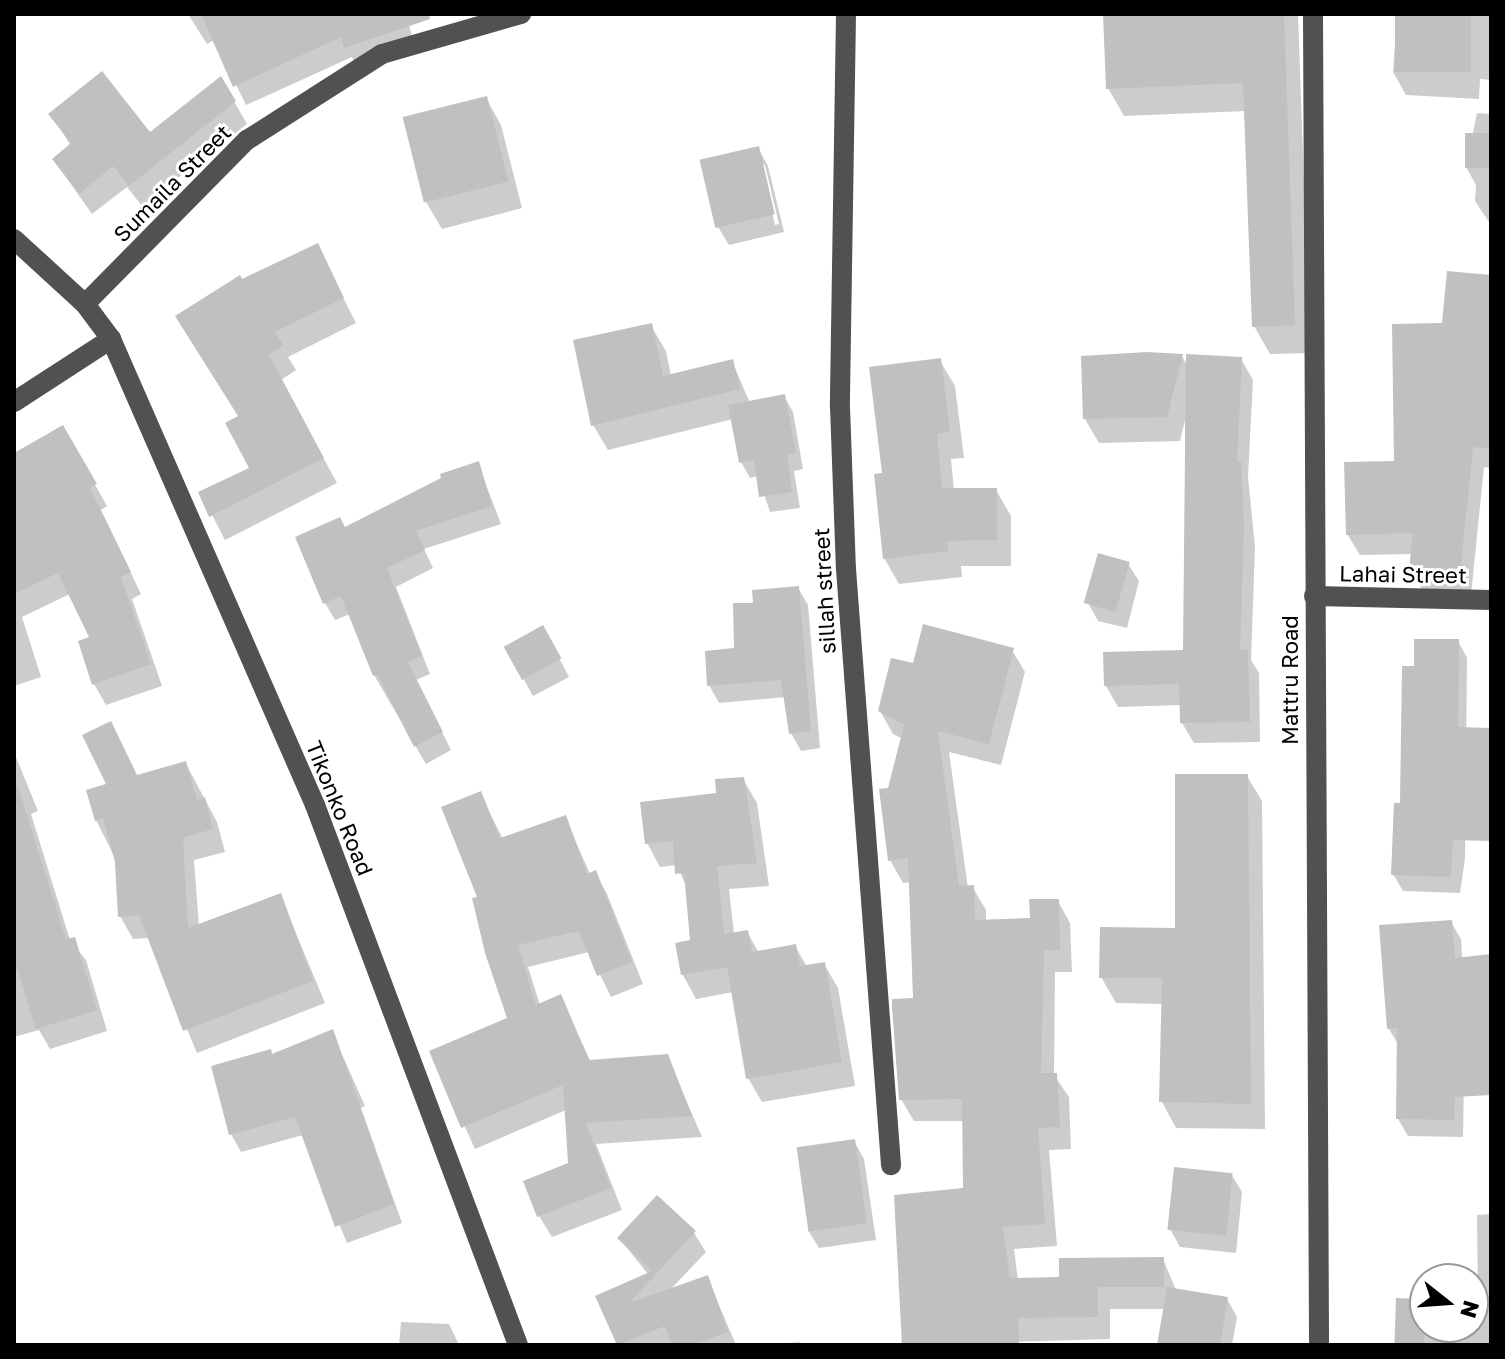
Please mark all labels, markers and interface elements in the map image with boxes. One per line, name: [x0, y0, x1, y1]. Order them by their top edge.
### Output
street label: Sumaila Street: [108, 119, 236, 247]
street label: sillah street: [808, 527, 840, 655]
street label: Lahai Street: [1339, 560, 1467, 588]
street label: Mattru Road: [1277, 615, 1303, 745]
street label: Tikonko Road: [301, 737, 379, 879]
north arrow: [1409, 1263, 1489, 1343]
text: N: [1455, 1298, 1486, 1322]

